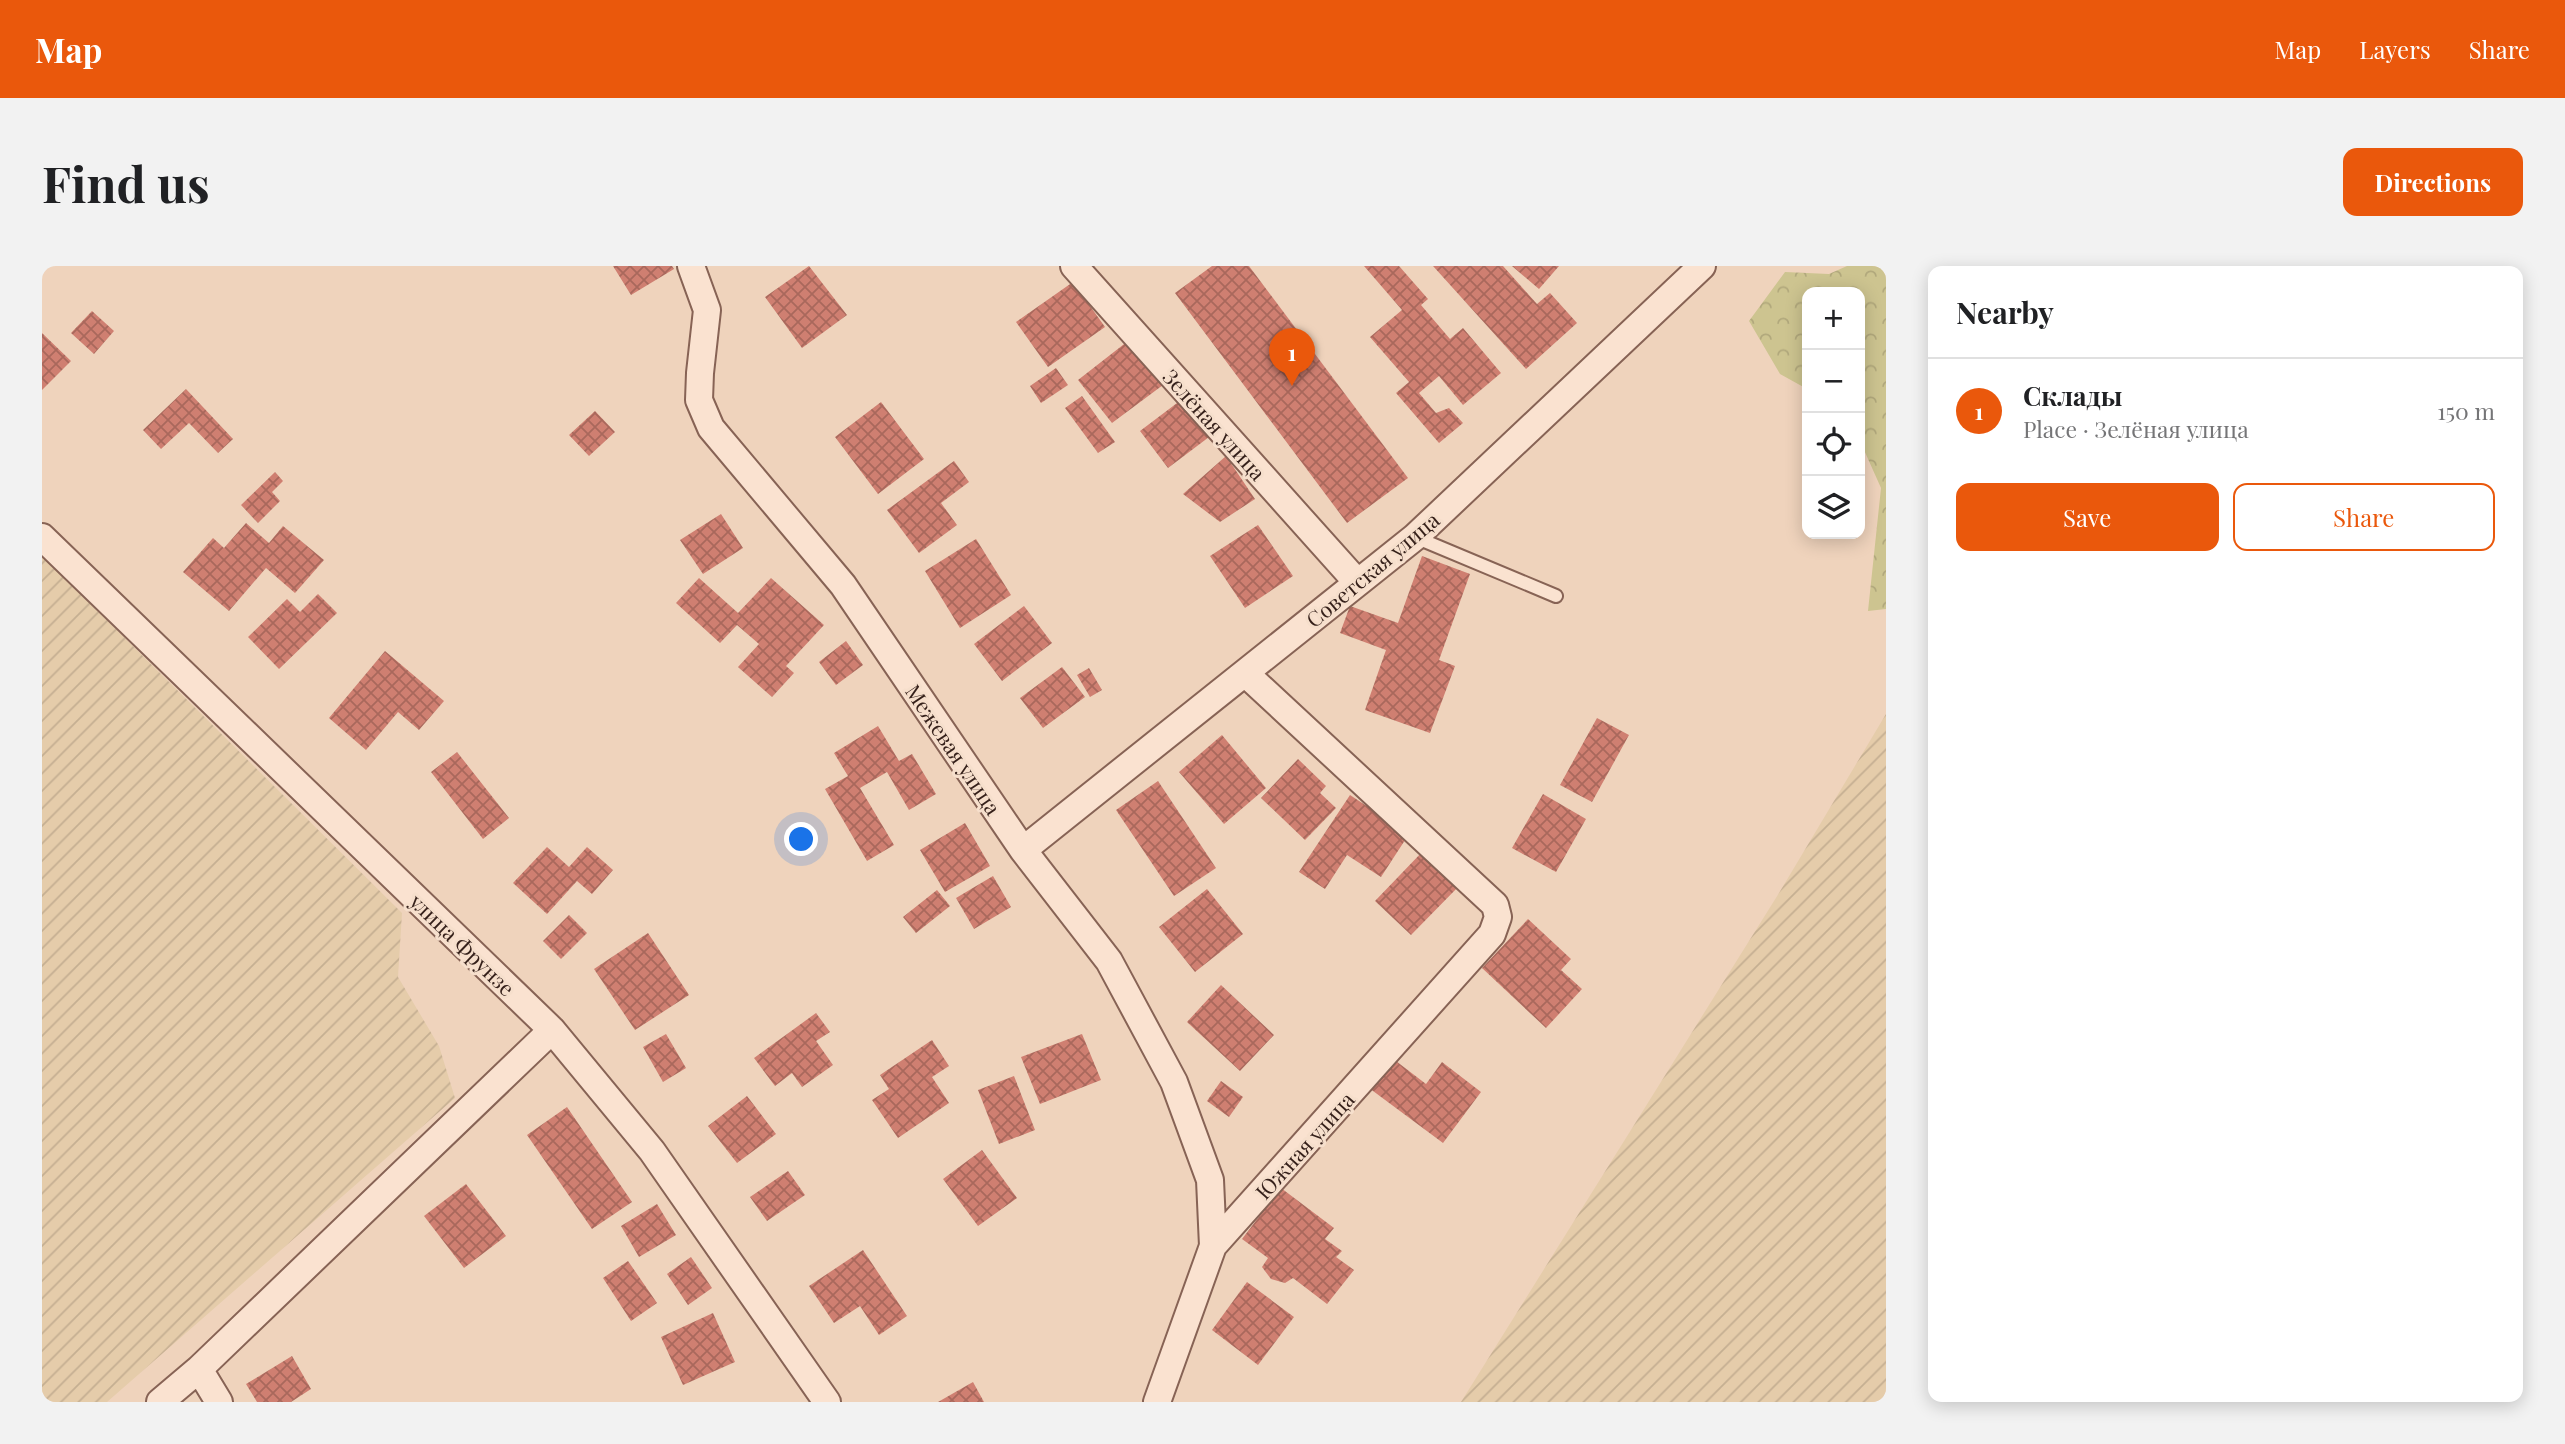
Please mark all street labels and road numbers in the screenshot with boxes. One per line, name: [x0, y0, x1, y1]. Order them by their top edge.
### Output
street label: Зелёная улица: [1158, 362, 1273, 486]
street label: Советская улица: [1300, 505, 1445, 633]
street label: Межевая улица: [900, 678, 1008, 820]
street label: улица Фрунзе: [404, 886, 521, 1001]
street label: Южная улица: [1248, 1085, 1360, 1205]

